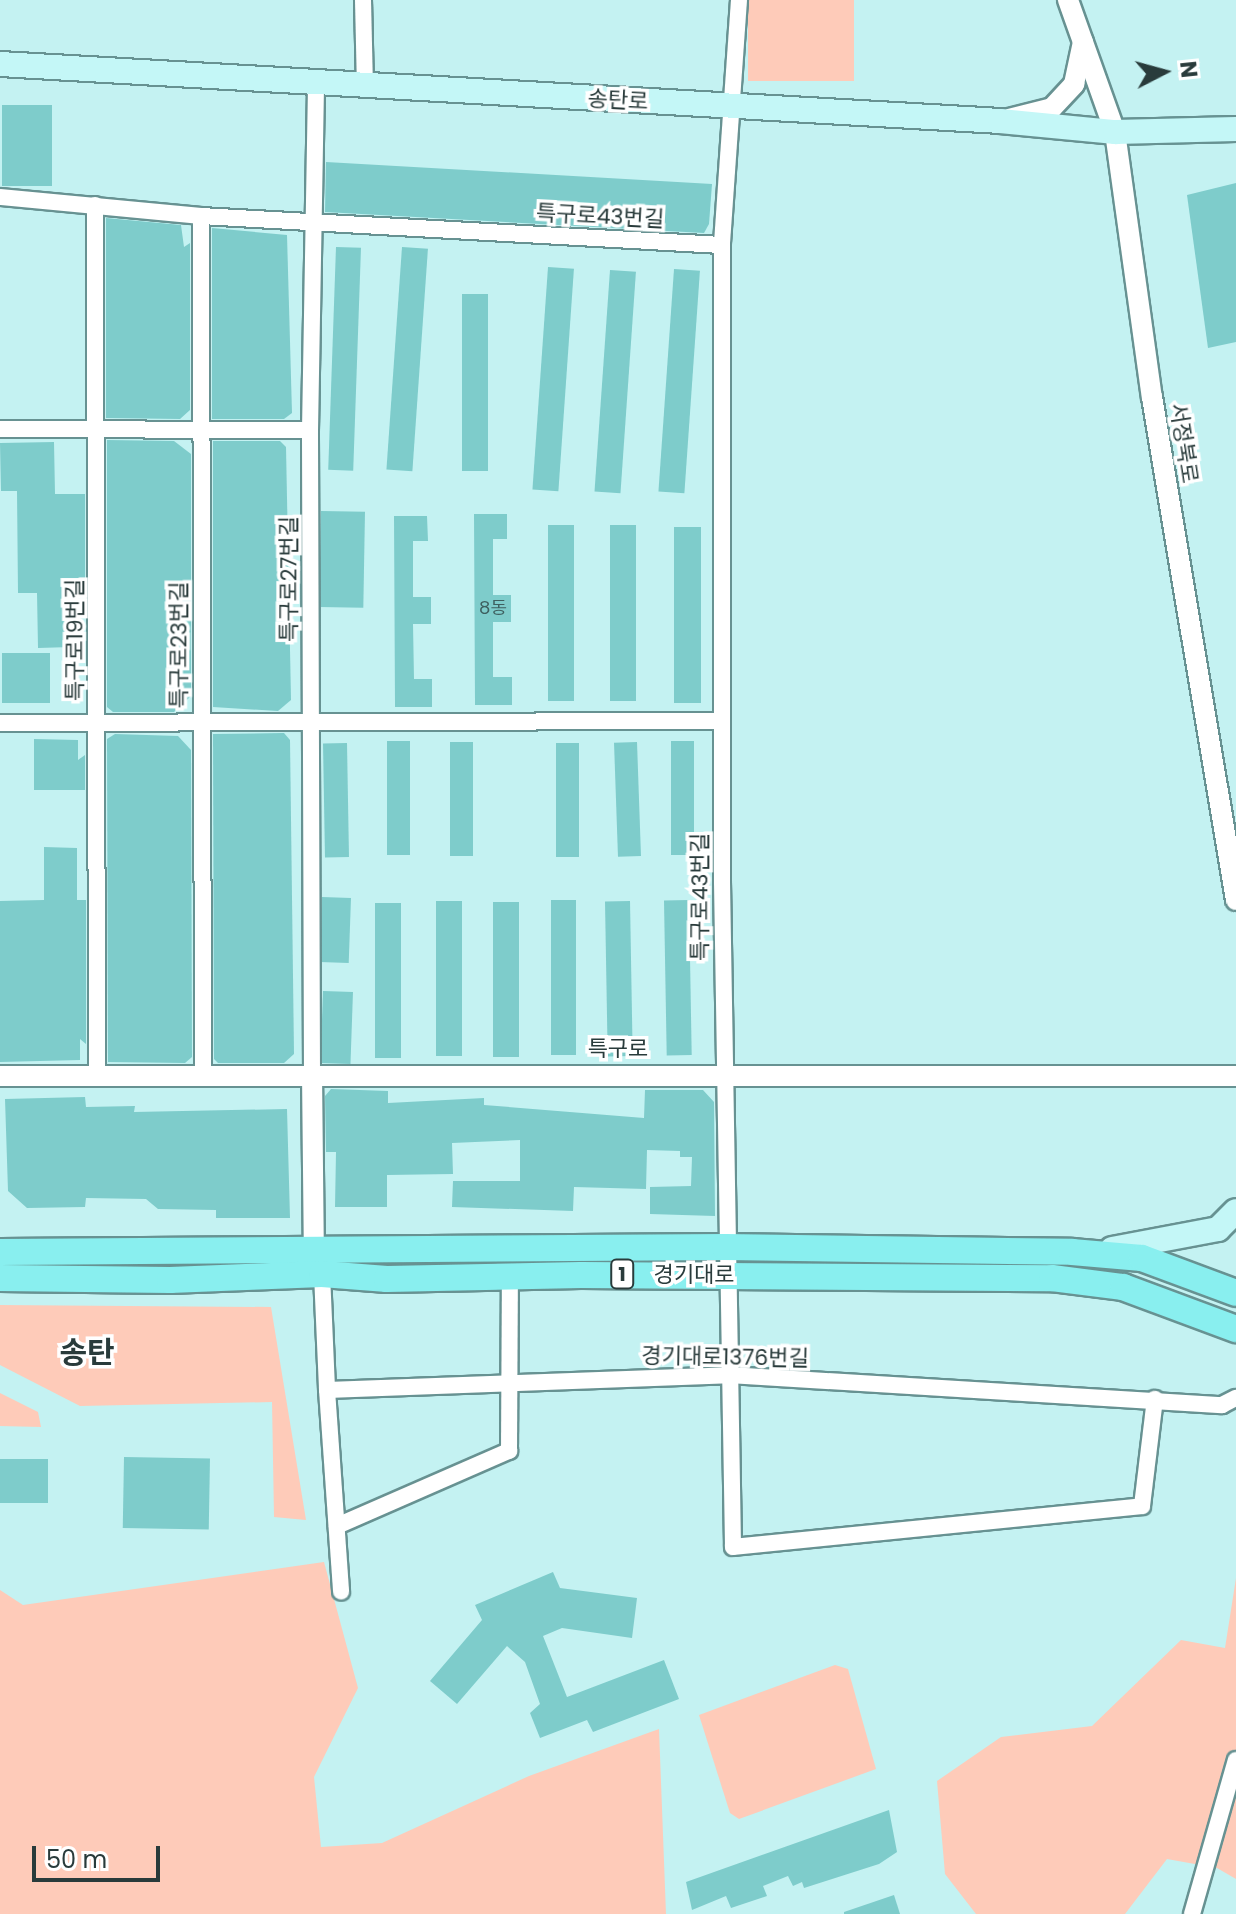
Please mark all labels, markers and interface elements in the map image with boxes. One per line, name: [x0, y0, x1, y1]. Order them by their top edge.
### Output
north arrow: [1124, 32, 1204, 112]
text: N: [1172, 60, 1205, 79]
street label: 송탄로: [587, 85, 649, 115]
street label: 특구로43번길: [535, 199, 665, 233]
street label: 서정북로: [1165, 401, 1203, 485]
street label: 특구로27번길: [276, 516, 302, 642]
street label: 특구로19번길: [62, 579, 88, 701]
street label: 특구로23번길: [166, 582, 192, 708]
house number: 8동: [479, 597, 507, 619]
street label: 특구로43번길: [687, 833, 713, 961]
street label: 특구로: [588, 1036, 648, 1062]
road number: 1: [610, 1258, 634, 1290]
street label: 경기대로: [654, 1262, 734, 1288]
district label: 송탄: [59, 1335, 115, 1371]
street label: 경기대로1376번길: [641, 1342, 809, 1372]
scale bar: [36, 1830, 164, 1880]
text: 50 m: [46, 1843, 107, 1876]

